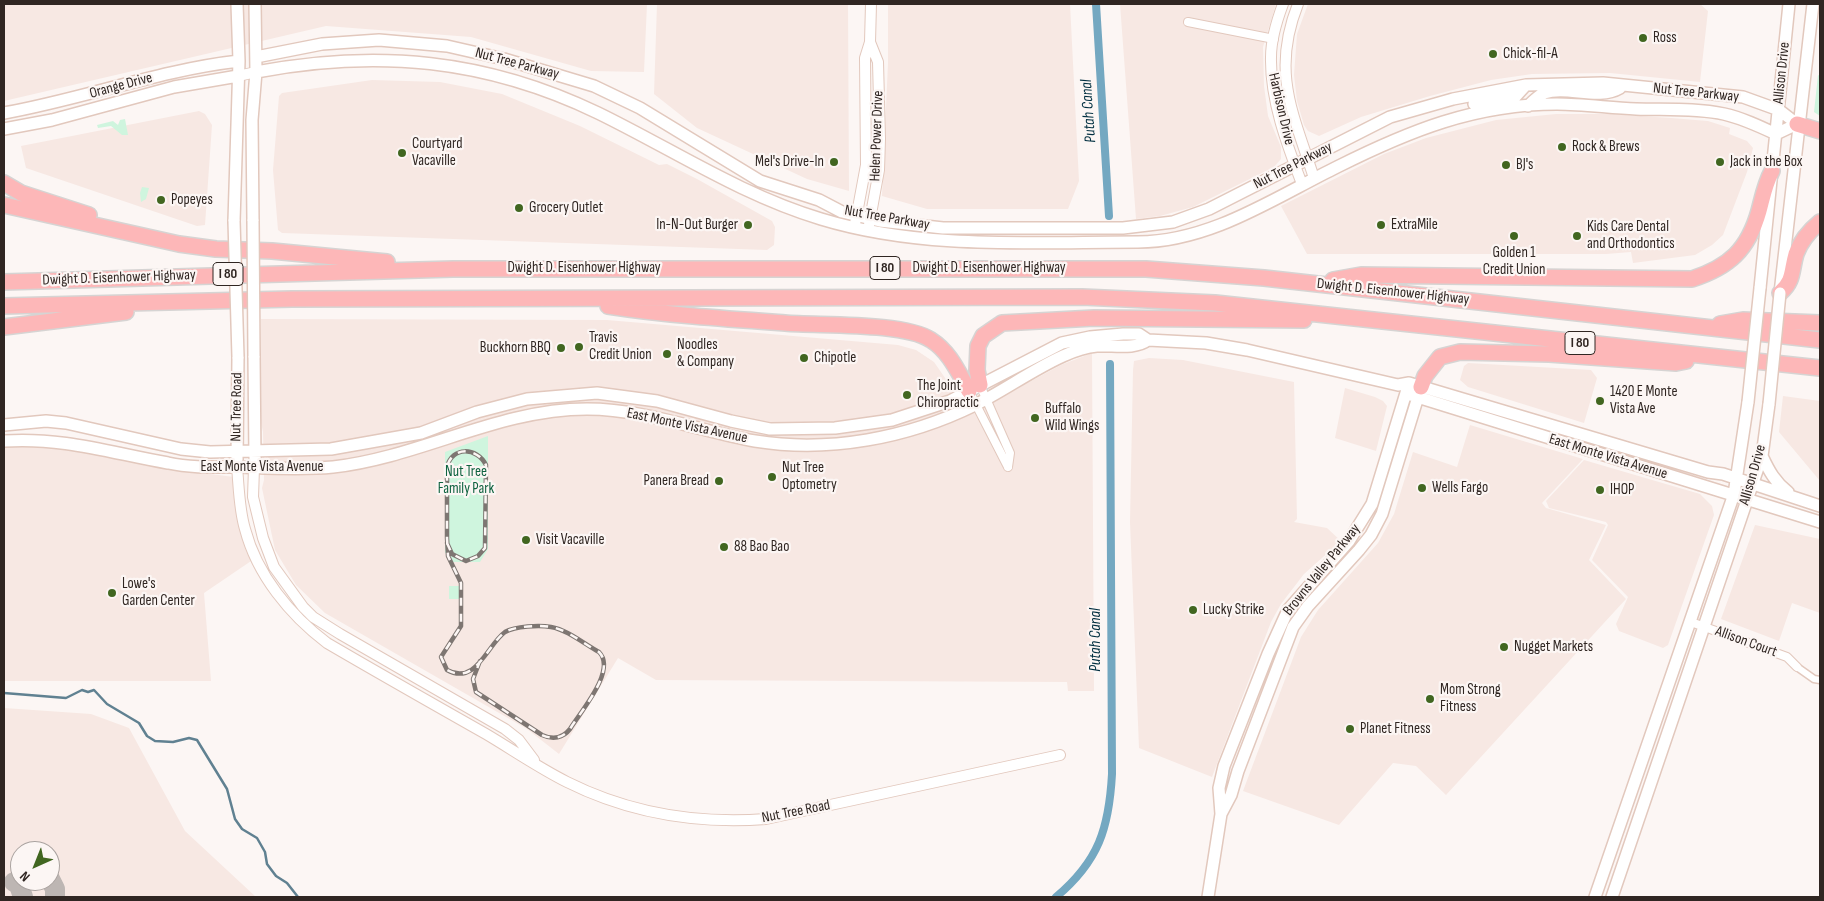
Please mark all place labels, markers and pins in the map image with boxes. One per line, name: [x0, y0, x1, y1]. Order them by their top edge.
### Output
place label: Ross: [1653, 29, 1677, 47]
marker: Ross: [1637, 32, 1649, 44]
place label: Chick-fil-A: [1503, 45, 1558, 63]
marker: Chick-fil-A: [1487, 48, 1499, 60]
place label: Courtyard Vacaville: [412, 135, 462, 170]
place label: Rock & Brews: [1572, 138, 1640, 156]
marker: Rock & Brews: [1556, 141, 1568, 153]
marker: Courtyard Vacaville: [396, 147, 408, 159]
place label: Mel's Drive-In: [755, 153, 824, 171]
place label: Jack in the Box: [1730, 153, 1802, 171]
marker: Mel's Drive-In: [828, 156, 840, 168]
place label: BJ's: [1516, 156, 1533, 174]
marker: Jack in the Box: [1714, 156, 1726, 168]
marker: BJ's: [1500, 159, 1512, 171]
place label: Popeyes: [171, 191, 213, 209]
marker: Popeyes: [155, 194, 167, 206]
place label: Grocery Outlet: [529, 199, 603, 217]
marker: Grocery Outlet: [513, 202, 525, 214]
place label: In-N-Out Burger: [656, 216, 738, 234]
place label: ExtraMile: [1391, 216, 1438, 234]
place label: Kids Care Dental and Orthodontics: [1587, 218, 1675, 253]
marker: In-N-Out Burger: [742, 219, 754, 231]
marker: ExtraMile: [1375, 219, 1387, 231]
marker: Golden 1 Credit Union: [1508, 230, 1520, 242]
marker: Kids Care Dental and Orthodontics: [1571, 230, 1583, 242]
place label: Golden 1 Credit Union: [1483, 244, 1545, 279]
place label: Travis Credit Union: [589, 329, 652, 364]
place label: Noodles & Company: [677, 336, 734, 371]
place label: Buckhorn BBQ: [480, 339, 551, 357]
marker: Travis Credit Union: [573, 341, 585, 353]
marker: Buckhorn BBQ: [555, 342, 567, 354]
marker: Noodles & Company: [661, 348, 673, 360]
place label: Chipotle: [814, 349, 856, 367]
marker: Chipotle: [798, 352, 810, 364]
place label: The Joint Chiropractic: [917, 377, 979, 412]
place label: 1420 E Monte Vista Ave: [1610, 383, 1678, 418]
marker: The Joint Chiropractic: [901, 389, 913, 401]
marker: 1420 E Monte Vista Ave: [1594, 395, 1606, 407]
place label: Buffalo Wild Wings: [1045, 400, 1099, 435]
marker: Buffalo Wild Wings: [1029, 412, 1041, 424]
place label: Nut Tree Optometry: [782, 459, 837, 494]
marker: Nut Tree Optometry: [766, 471, 778, 483]
place label: Panera Bread: [644, 472, 709, 490]
marker: Panera Bread: [713, 475, 725, 487]
place label: Wells Fargo: [1432, 479, 1488, 497]
place label: IHOP: [1610, 481, 1634, 499]
marker: Wells Fargo: [1416, 482, 1428, 494]
marker: IHOP: [1594, 484, 1606, 496]
place label: Visit Vacaville: [536, 531, 604, 549]
marker: Visit Vacaville: [520, 534, 532, 546]
place label: 88 Bao Bao: [734, 538, 789, 556]
marker: 88 Bao Bao: [718, 541, 730, 553]
place label: Lowe's Garden Center: [122, 575, 195, 610]
marker: Lowe's Garden Center: [106, 587, 118, 599]
place label: Lucky Strike: [1203, 601, 1264, 619]
marker: Lucky Strike: [1187, 604, 1199, 616]
place label: Nugget Markets: [1514, 638, 1593, 656]
marker: Nugget Markets: [1498, 641, 1510, 653]
place label: Mom Strong Fitness: [1440, 681, 1501, 716]
marker: Mom Strong Fitness: [1424, 693, 1436, 705]
place label: Planet Fitness: [1360, 720, 1431, 738]
marker: Planet Fitness: [1344, 723, 1356, 735]

